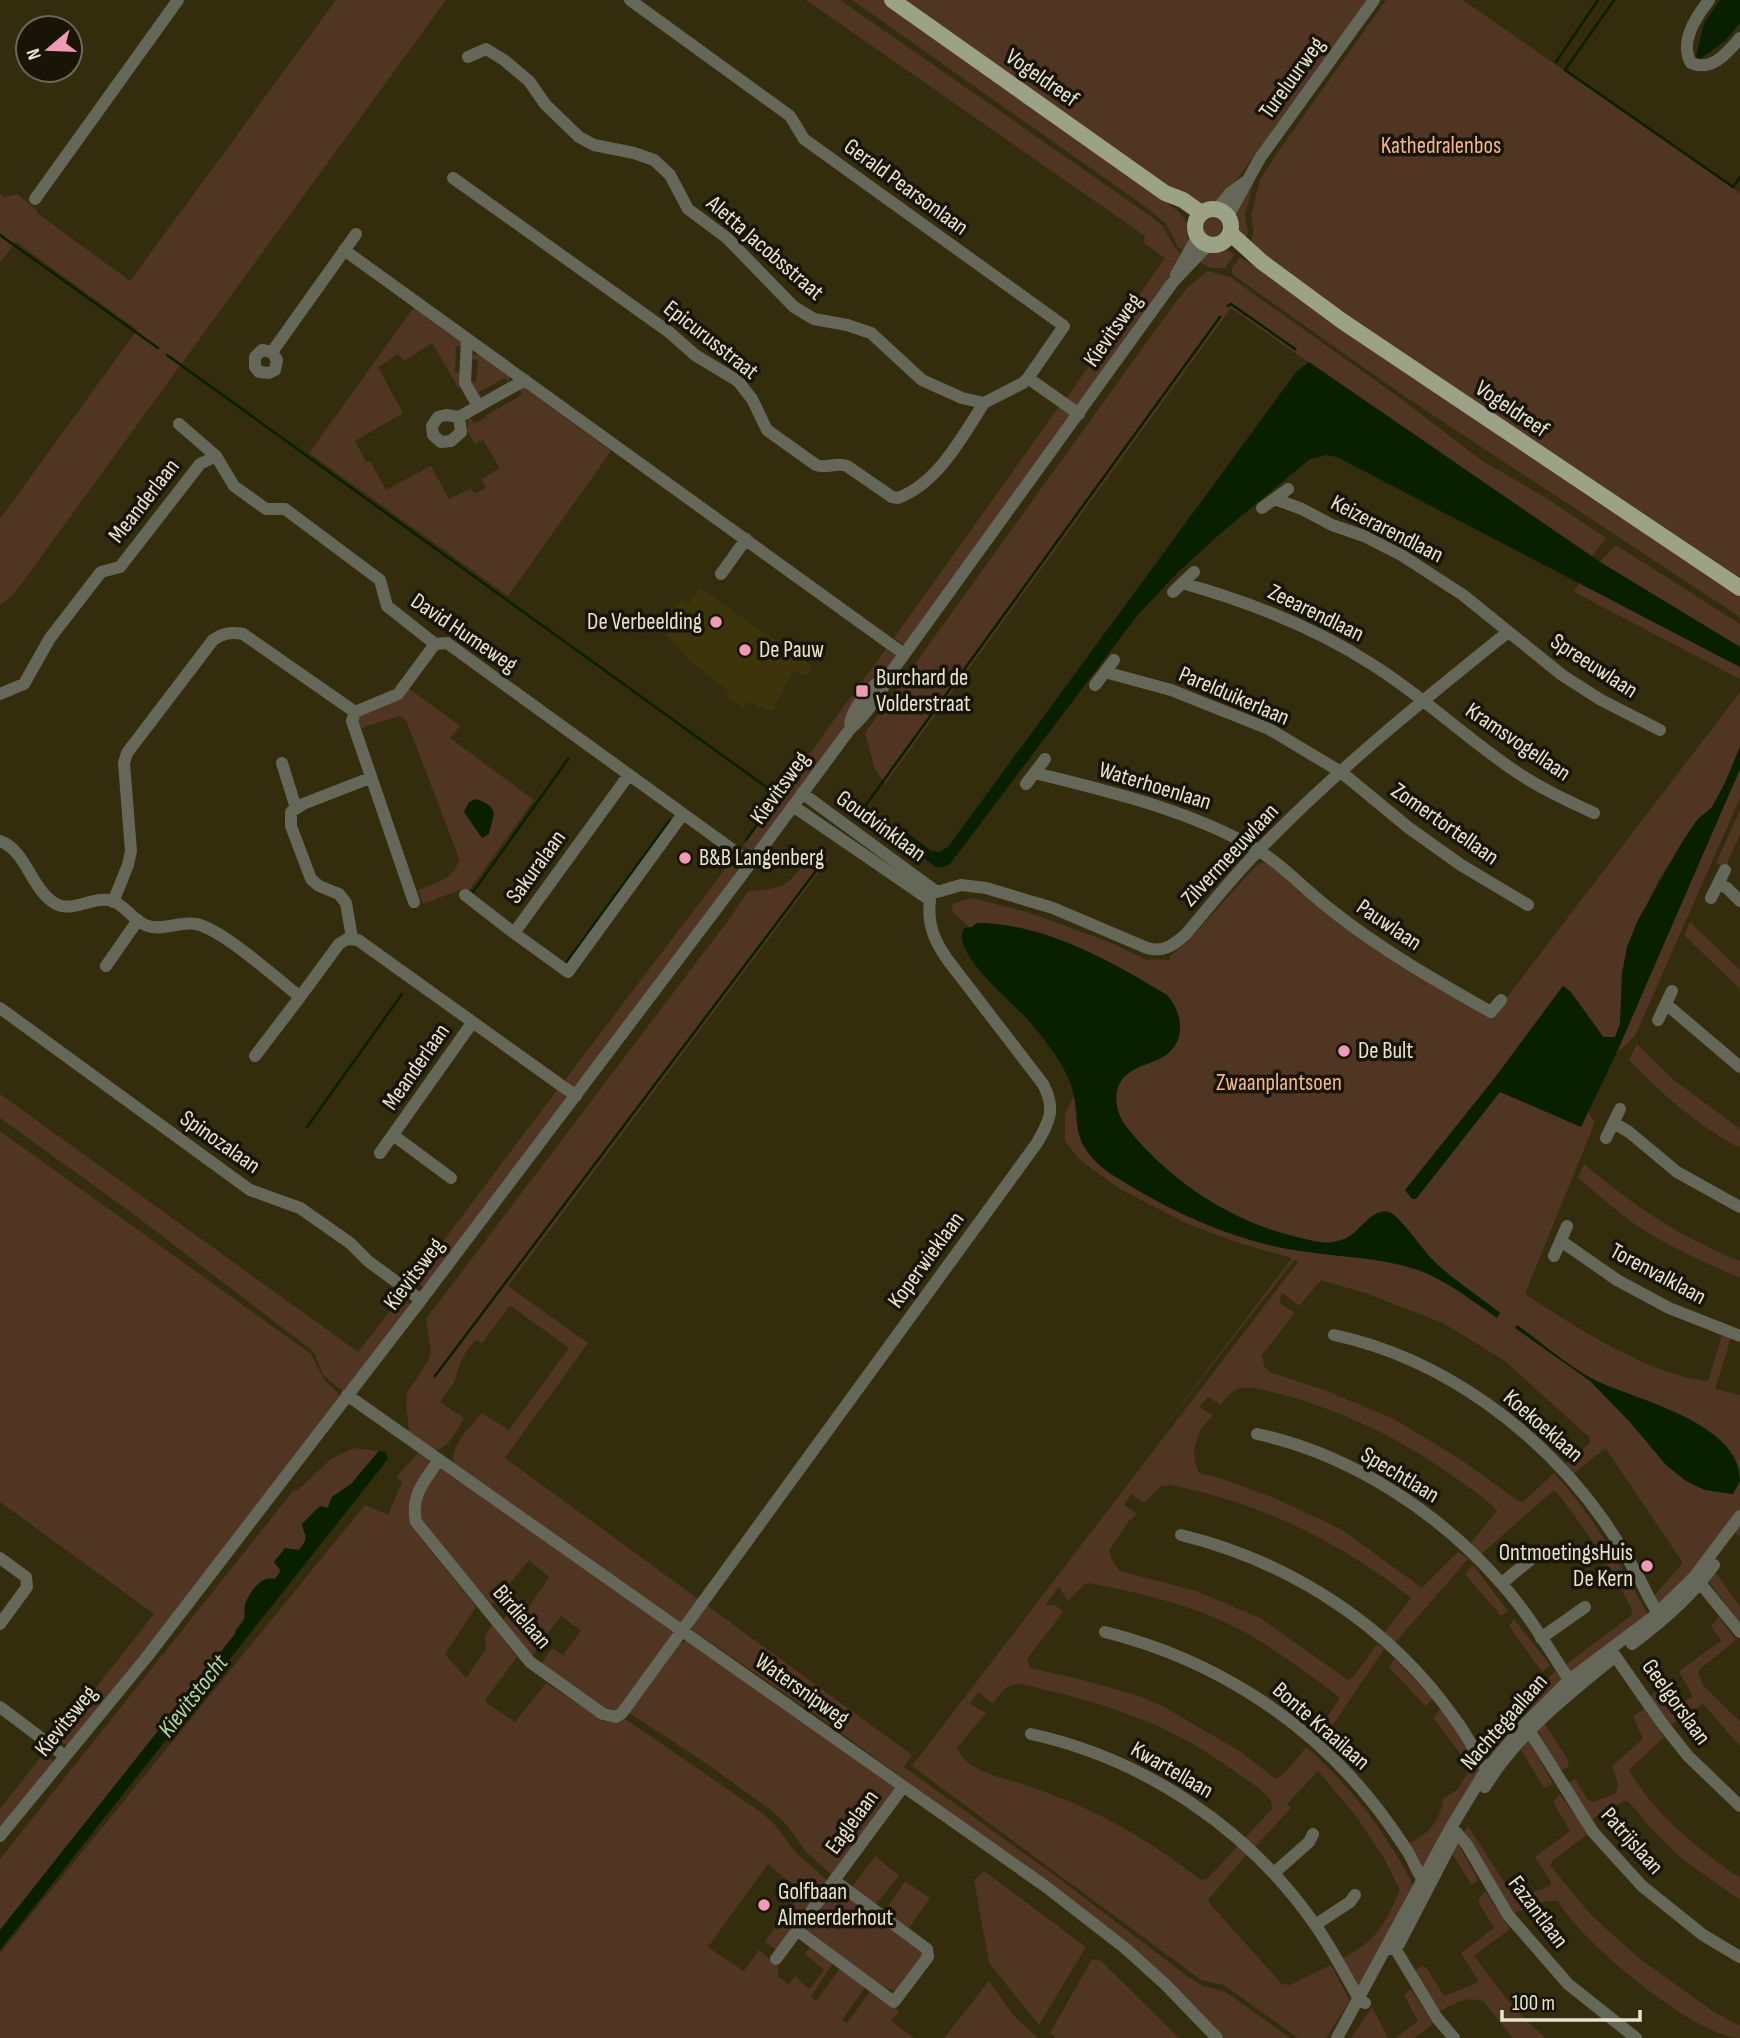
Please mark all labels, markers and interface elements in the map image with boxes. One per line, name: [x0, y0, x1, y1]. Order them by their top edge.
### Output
north arrow: [14, 14, 84, 84]
street label: Tureluurweg: [1253, 32, 1331, 124]
street label: Vogeldreef: [1000, 43, 1084, 113]
text: N: [22, 46, 47, 63]
street label: Gerald Pearsonlaan: [838, 132, 974, 242]
park label: Kathedralenbos: [1381, 132, 1501, 160]
street label: Aletta Jacobsstraat: [700, 189, 829, 306]
street label: Kievitsweg: [1078, 288, 1148, 372]
street label: Epicurusstraat: [658, 294, 764, 386]
street label: Vogeldreef: [1470, 374, 1554, 444]
street label: Meanderlaan: [103, 453, 185, 549]
street label: Keizerarendlaan: [1326, 489, 1448, 569]
street label: Zeearendlaan: [1264, 578, 1368, 648]
street label: David Humeweg: [405, 587, 523, 679]
place label: De Verbeelding: [587, 608, 702, 636]
marker: De Verbeelding: [708, 614, 724, 630]
street label: Spreeuwlaan: [1545, 627, 1643, 705]
place label: De Pauw: [759, 636, 824, 664]
marker: De Pauw: [737, 642, 753, 658]
street label: Parelduikerlaan: [1174, 660, 1294, 732]
place label: Burchard de Volderstraat: [876, 664, 971, 718]
marker: Burchard de Volderstraat: [854, 683, 870, 699]
street label: Kramsvogellaan: [1460, 697, 1576, 787]
street label: Kievitsweg: [744, 746, 816, 830]
street label: Waterhoenlaan: [1095, 756, 1215, 816]
street label: Zomertortellaan: [1386, 777, 1504, 871]
street label: Goudvinklaan: [831, 784, 931, 868]
street label: Zilvermeeuwlaan: [1175, 798, 1285, 912]
street label: Sakuralaan: [500, 825, 572, 909]
place label: B&B Langenberg: [699, 844, 824, 872]
marker: B&B Langenberg: [677, 850, 693, 866]
street label: Pauwlaan: [1351, 893, 1427, 957]
street label: Meanderlaan: [376, 1018, 456, 1116]
place label: De Bult: [1358, 1037, 1413, 1065]
marker: De Bult: [1336, 1043, 1352, 1059]
park label: Zwaanplantsoen: [1216, 1069, 1342, 1097]
street label: Spinozalaan: [174, 1104, 266, 1180]
street label: Koperwieklaan: [882, 1206, 970, 1314]
street label: Kievitsweg: [378, 1232, 450, 1316]
street label: Torenvalklaan: [1605, 1237, 1711, 1311]
street label: Koekoeklaan: [1497, 1384, 1589, 1468]
street label: Spechtlaan: [1356, 1441, 1444, 1509]
place label: OntmoetingsHuis De Kern: [1499, 1539, 1633, 1593]
marker: OntmoetingsHuis De Kern: [1639, 1558, 1655, 1574]
street label: Birdielaan: [487, 1579, 557, 1655]
street label: Watersnipweg: [749, 1647, 855, 1733]
water label: Kievitstocht: [152, 1648, 235, 1743]
street label: Geelgorslaan: [1635, 1654, 1717, 1750]
street label: Nachtegaallaan: [1455, 1668, 1553, 1776]
street label: Bonte Kraailaan: [1267, 1676, 1375, 1776]
street label: Kievitsweg: [29, 1680, 103, 1762]
street label: Kwartellaan: [1126, 1735, 1218, 1805]
street label: Eaglelaan: [819, 1784, 885, 1860]
street label: Patrijslaan: [1595, 1802, 1669, 1880]
street label: Fazantlaan: [1502, 1870, 1574, 1954]
place label: Golfbaan Almeerderhout: [777, 1878, 893, 1932]
marker: Golfbaan Almeerderhout: [756, 1897, 772, 1913]
scale bar: [1502, 1979, 1640, 2023]
text: 100 m: [1512, 1991, 1555, 2016]

